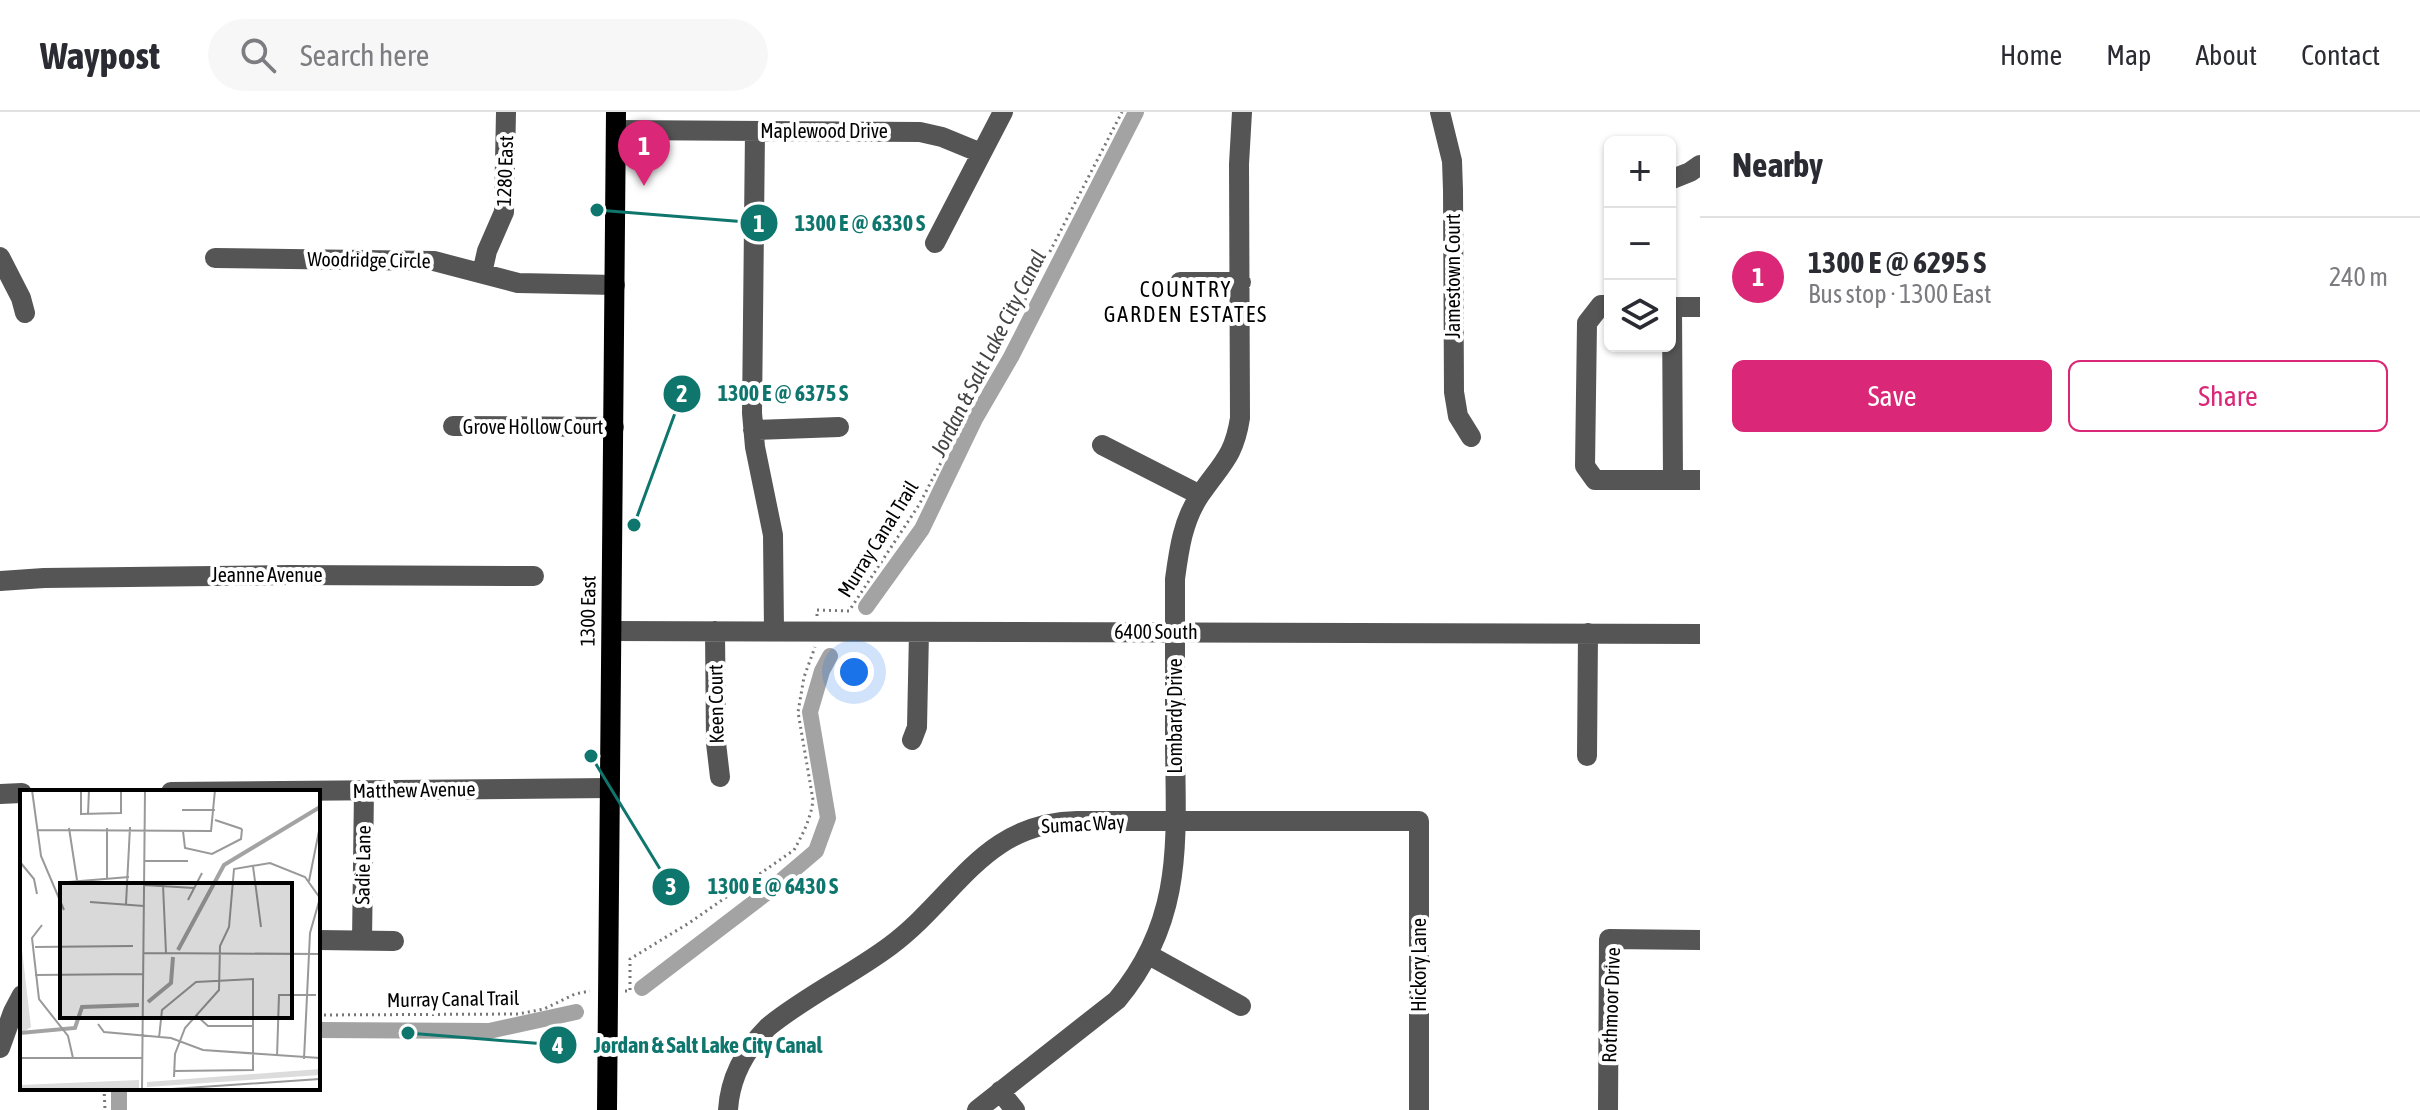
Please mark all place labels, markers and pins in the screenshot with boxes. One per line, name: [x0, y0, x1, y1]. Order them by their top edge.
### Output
pin: 1: [618, 120, 670, 186]
callout: 1300 E @ 6330 S: [739, 200, 941, 246]
callout: 1300 E @ 6375 S: [662, 371, 864, 417]
callout: 1300 E @ 6430 S: [651, 864, 854, 910]
callout: Jordan & Salt Lake City Canal: [538, 1022, 838, 1068]

